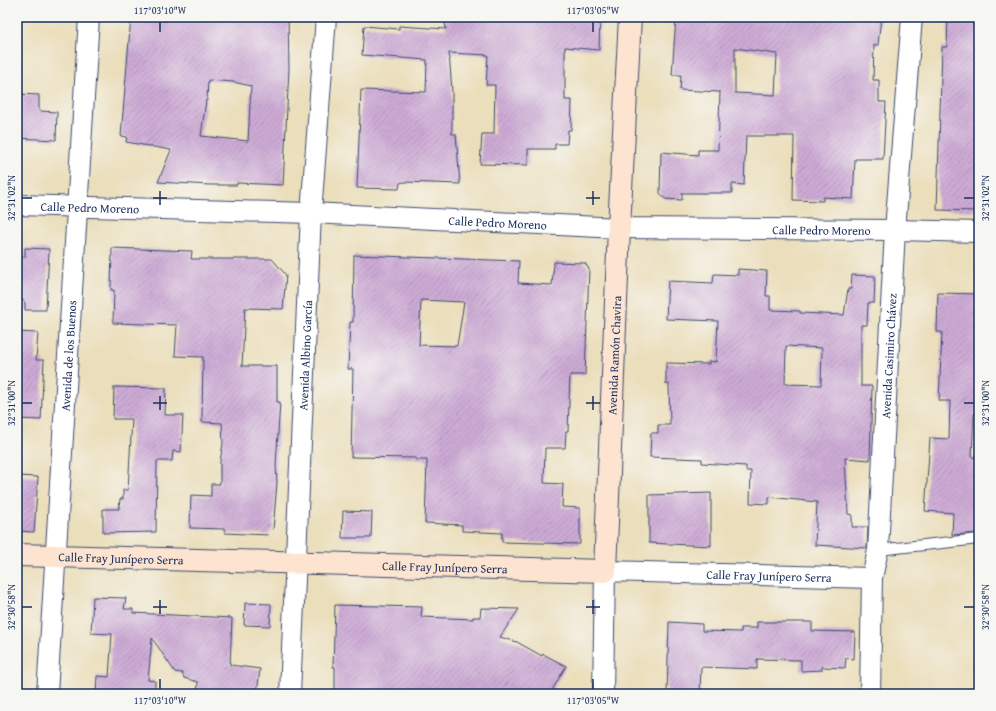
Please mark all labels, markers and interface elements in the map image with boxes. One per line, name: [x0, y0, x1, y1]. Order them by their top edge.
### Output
text: 117°03'10"W: [134, 3, 187, 18]
text: 117°03'05"W: [567, 3, 620, 18]
text: 32°31'02"N: [4, 175, 19, 221]
text: 32°31'02"N: [978, 175, 993, 221]
street label: Calle Pedro Moreno: [40, 197, 139, 217]
street label: Calle Pedro Moreno: [448, 211, 547, 233]
street label: Calle Pedro Moreno: [772, 221, 871, 238]
street label: Avenida Casimiro Chávez: [876, 293, 900, 419]
street label: Avenida Ramón Chavira: [603, 295, 625, 415]
street label: Avenida de los Buenos: [56, 299, 80, 412]
street label: Avenida Albino García: [294, 299, 316, 411]
text: 32°31'00"N: [4, 380, 19, 426]
text: 32°31'00"N: [978, 380, 993, 426]
street label: Calle Fray Junípero Serra: [58, 548, 184, 568]
street label: Calle Fray Junípero Serra: [382, 556, 508, 577]
street label: Calle Fray Junípero Serra: [706, 565, 832, 585]
text: 32°30'58"N: [4, 584, 19, 630]
text: 32°30'58"N: [978, 584, 993, 630]
text: 117°03'10"W: [134, 693, 187, 708]
text: 117°03'05"W: [567, 693, 620, 708]

